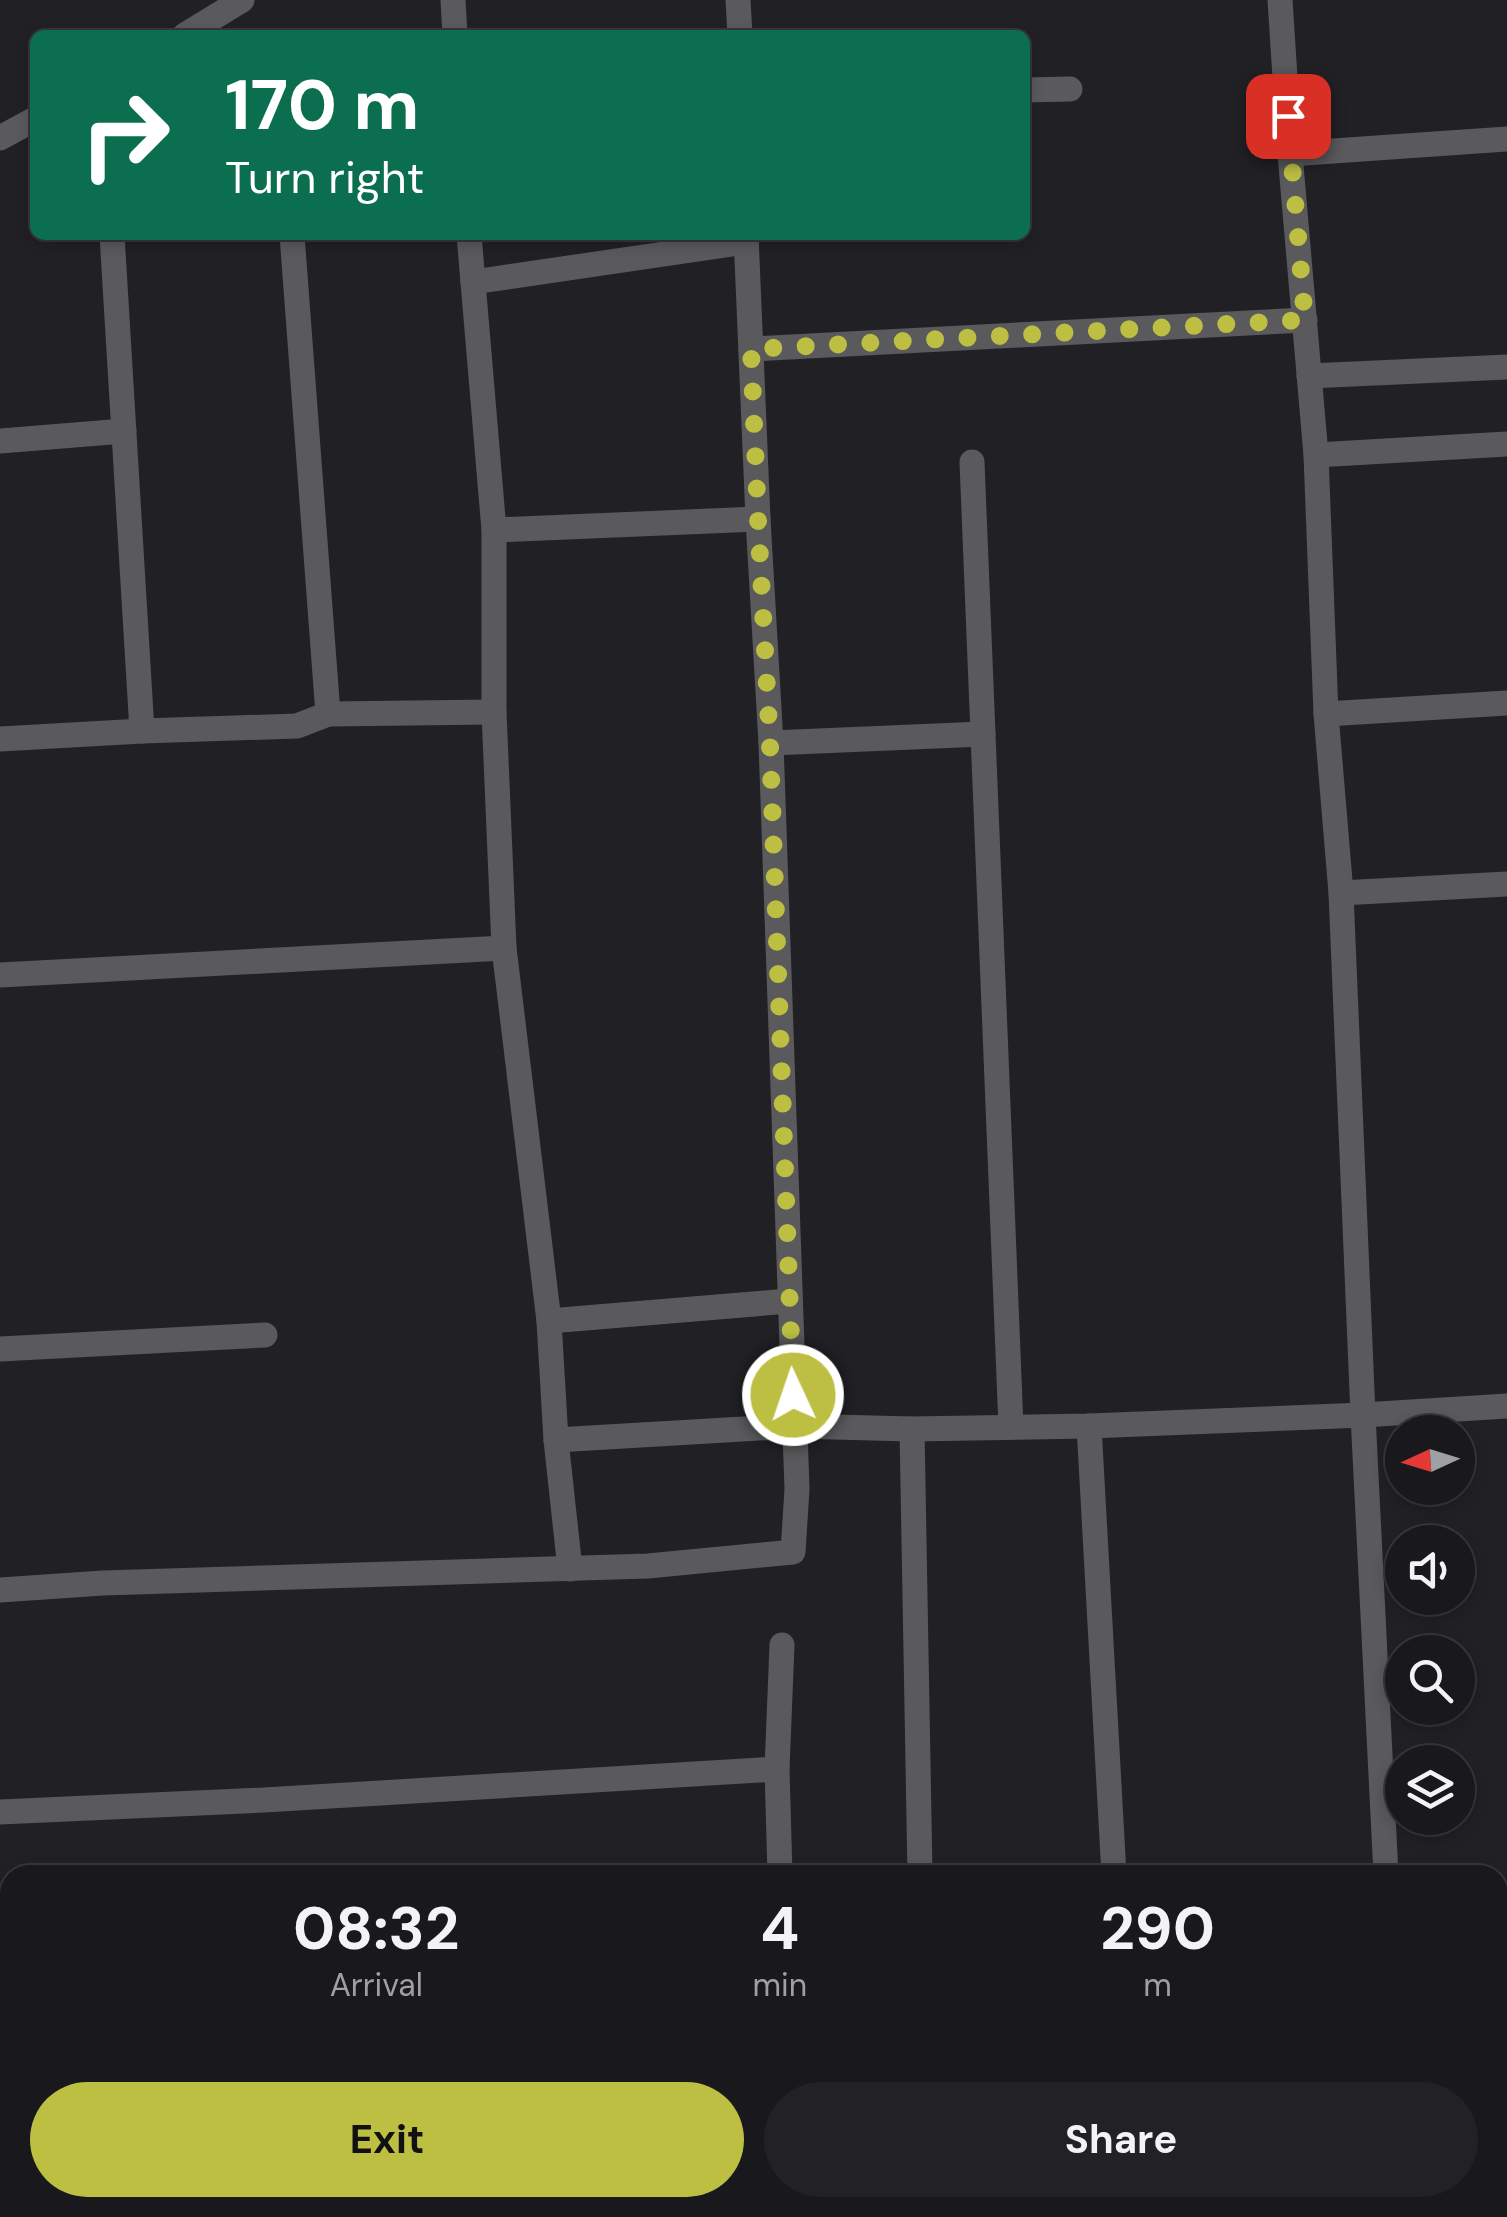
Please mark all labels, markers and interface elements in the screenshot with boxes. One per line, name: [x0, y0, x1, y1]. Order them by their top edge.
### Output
text: 170 m: [225, 60, 419, 151]
icon: right: [60, 70, 190, 200]
pin: [1246, 74, 1331, 159]
icon: arrive: [1261, 89, 1316, 144]
text: Turn right: [225, 148, 424, 207]
position arrow: [741, 1343, 845, 1447]
north arrow: [1385, 1415, 1475, 1505]
map controls: [1385, 1415, 1475, 1835]
button: sound: [1385, 1525, 1475, 1615]
button: search: [1385, 1635, 1475, 1725]
button: layers: [1385, 1745, 1475, 1835]
text: 08:32: [293, 1889, 459, 1968]
text: 4: [760, 1889, 799, 1968]
text: 290: [1100, 1889, 1215, 1968]
text: Arrival: [330, 1964, 423, 2006]
text: min: [752, 1964, 807, 2006]
text: m: [1143, 1964, 1172, 2006]
button: Exit: [30, 2082, 744, 2197]
button: Share: [764, 2082, 1478, 2197]

